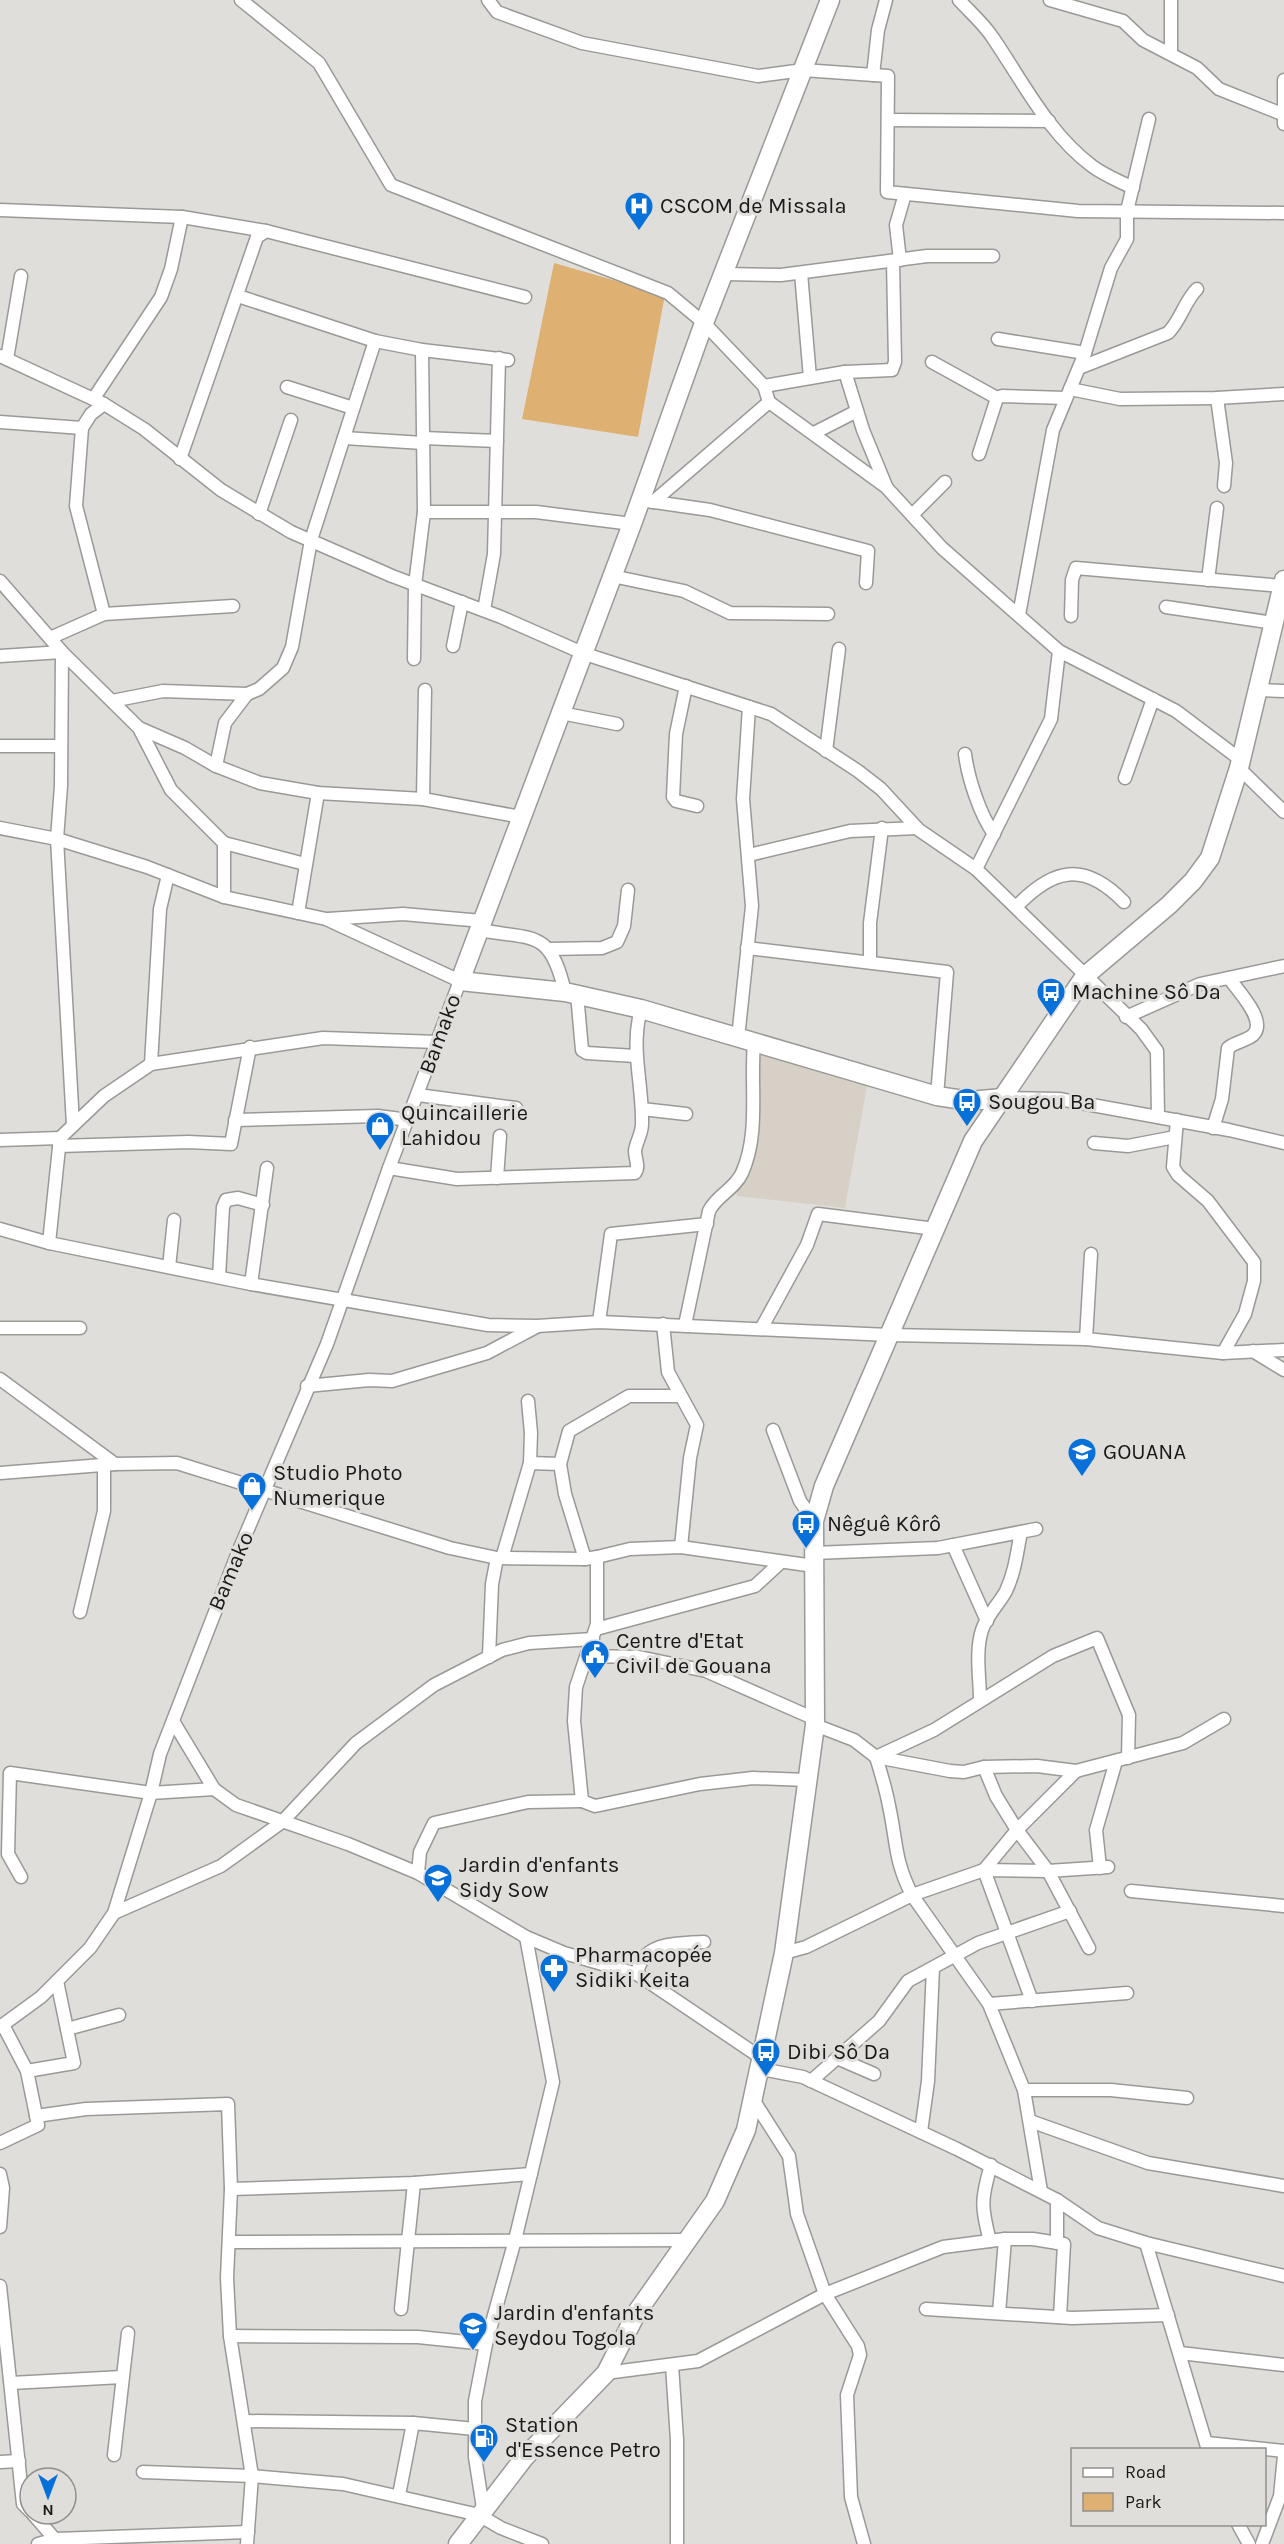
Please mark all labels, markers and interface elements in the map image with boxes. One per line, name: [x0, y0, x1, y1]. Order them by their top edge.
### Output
hospital icon: CSCOM de Missala: [623, 190, 655, 232]
place label: CSCOM de Missala: [660, 193, 847, 219]
bus stop icon: Machine Sô Da: [1035, 976, 1067, 1018]
place label: Machine Sô Da: [1072, 979, 1221, 1005]
street label: Bamako: [414, 991, 466, 1077]
bus stop icon: Sougou Ba: [951, 1086, 983, 1128]
place label: Sougou Ba: [988, 1089, 1095, 1115]
place label: Quincaillerie Lahidou: [401, 1100, 528, 1151]
shop icon: Quincaillerie Lahidou: [364, 1110, 396, 1152]
school or university icon: GOUANA: [1066, 1436, 1098, 1478]
place label: GOUANA: [1103, 1439, 1186, 1465]
place label: Studio Photo Numerique: [273, 1460, 403, 1511]
shop icon: Studio Photo Numerique: [236, 1470, 268, 1512]
bus stop icon: Nêguê Kôrô: [790, 1508, 822, 1550]
place label: Nêguê Kôrô: [827, 1511, 941, 1537]
street label: Bamako: [203, 1528, 259, 1614]
place label: Centre d'Etat Civil de Gouana: [616, 1628, 772, 1679]
public building icon: Centre d'Etat Civil de Gouana: [579, 1638, 611, 1680]
place label: Jardin d'enfants Sidy Sow: [459, 1852, 619, 1903]
school or university icon: Jardin d'enfants Sidy Sow: [422, 1862, 454, 1904]
place label: Pharmacopée Sidiki Keita: [575, 1942, 712, 1993]
pharmacy icon: Pharmacopée Sidiki Keita: [538, 1952, 570, 1994]
bus stop icon: Dibi Sô Da: [750, 2036, 782, 2078]
place label: Dibi Sô Da: [787, 2039, 890, 2065]
place label: Jardin d'enfants Seydou Togola: [494, 2300, 654, 2351]
school or university icon: Jardin d'enfants Seydou Togola: [457, 2310, 489, 2352]
place label: Station d'Essence Petro: [505, 2412, 661, 2463]
fuel station icon: Station d'Essence Petro: [468, 2422, 500, 2464]
legend: [1071, 2448, 1266, 2526]
text: Road: [1125, 2461, 1166, 2483]
north arrow: [18, 2466, 78, 2526]
text: Park: [1125, 2491, 1162, 2513]
text: N: [42, 2501, 54, 2520]

